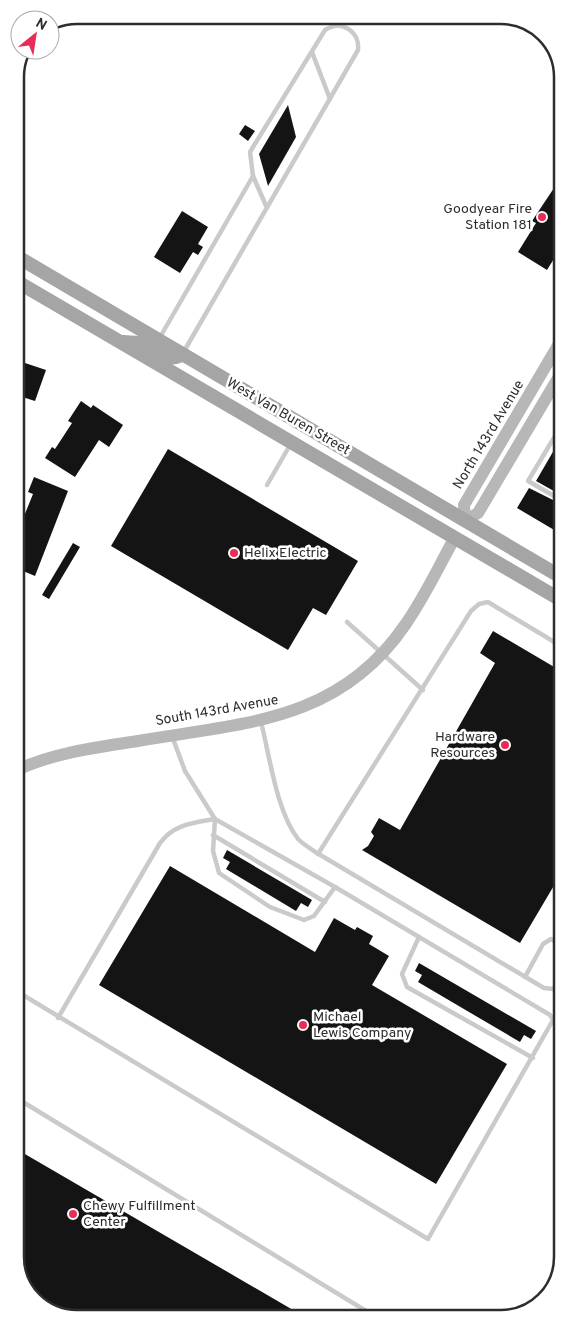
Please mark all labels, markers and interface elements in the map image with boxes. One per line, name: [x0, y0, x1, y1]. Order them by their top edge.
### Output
north arrow: [10, 10, 60, 60]
text: N: [32, 15, 49, 35]
place label: Goodyear Fire Station 181: [443, 201, 532, 234]
marker: Goodyear Fire Station 181: [536, 211, 548, 223]
street label: West Van Buren Street: [223, 375, 353, 459]
street label: North 143rd Avenue: [450, 377, 528, 493]
place label: Helix Electric: [244, 545, 326, 562]
marker: Helix Electric: [228, 547, 240, 559]
street label: South 143rd Avenue: [154, 692, 280, 730]
place label: Hardware Resources: [430, 729, 495, 762]
marker: Hardware Resources: [499, 739, 511, 751]
place label: Michael Lewis Company: [313, 1009, 411, 1042]
marker: Michael Lewis Company: [297, 1019, 309, 1031]
place label: Chewy Fulfillment Center: [83, 1198, 195, 1231]
marker: Chewy Fulfillment Center: [67, 1208, 79, 1220]

